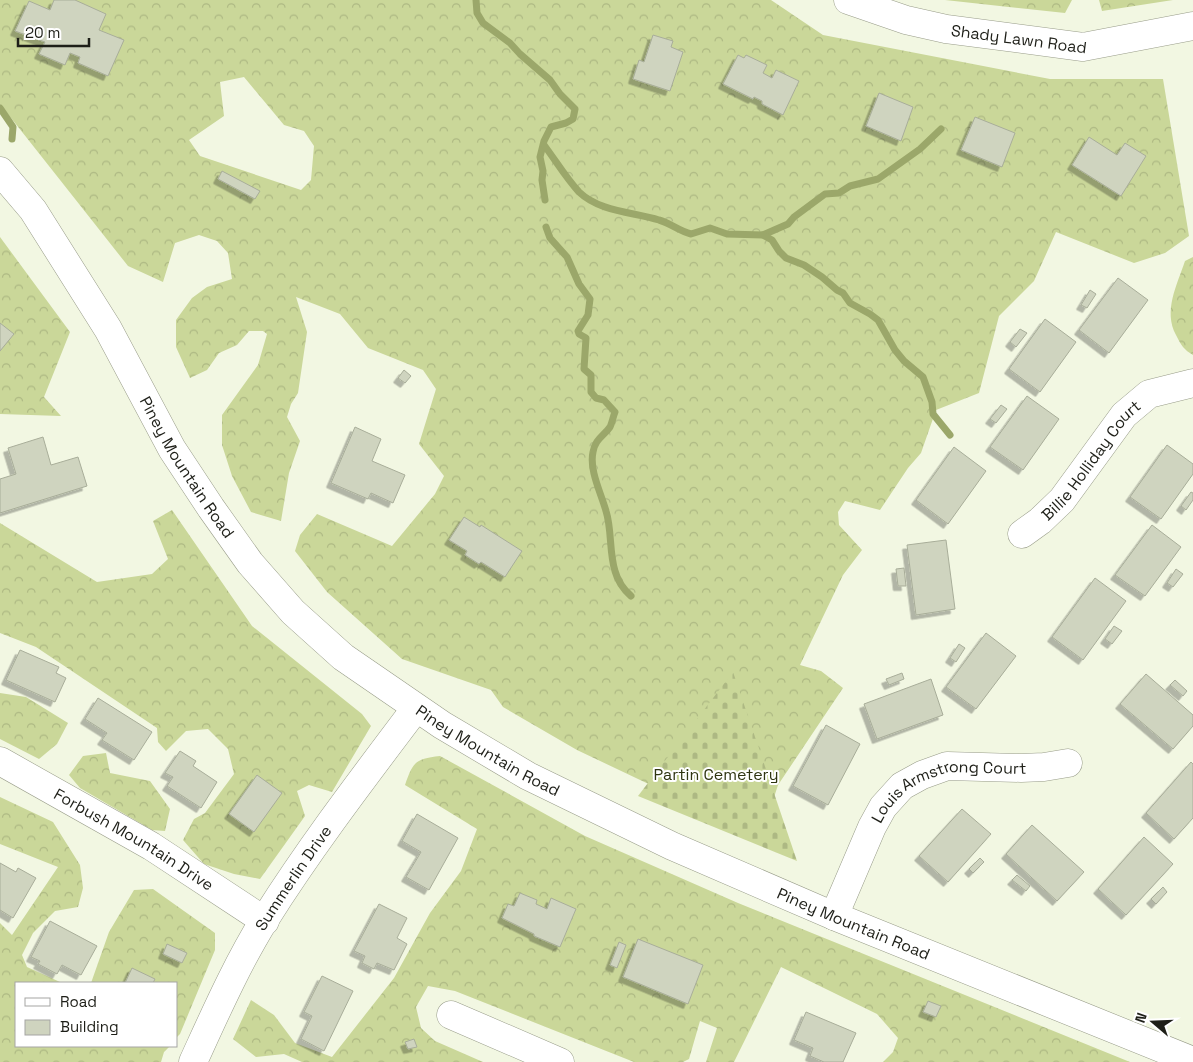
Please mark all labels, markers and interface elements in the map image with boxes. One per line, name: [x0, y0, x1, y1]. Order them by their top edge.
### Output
scale bar: [18, 15, 89, 47]
street label: Shady Lawn Road: [950, 19, 1088, 58]
text: 20 m: [25, 23, 60, 42]
street label: Piney Mountain Road: [135, 392, 239, 542]
street label: Billie Holliday Court: [1037, 395, 1145, 525]
street label: Piney Mountain Road: [412, 700, 563, 800]
street label: Louis Armstrong Court: [866, 755, 1027, 826]
park label: Partin Cemetery: [654, 764, 778, 785]
street label: Forbush Mountain Drive: [50, 783, 218, 895]
street label: Summerlin Drive: [250, 821, 336, 934]
street label: Piney Mountain Road: [774, 882, 933, 964]
legend: [15, 982, 178, 1047]
text: Road: [60, 992, 97, 1011]
north arrow: [1128, 997, 1178, 1047]
text: N: [1131, 1010, 1151, 1025]
text: Building: [60, 1017, 119, 1036]

